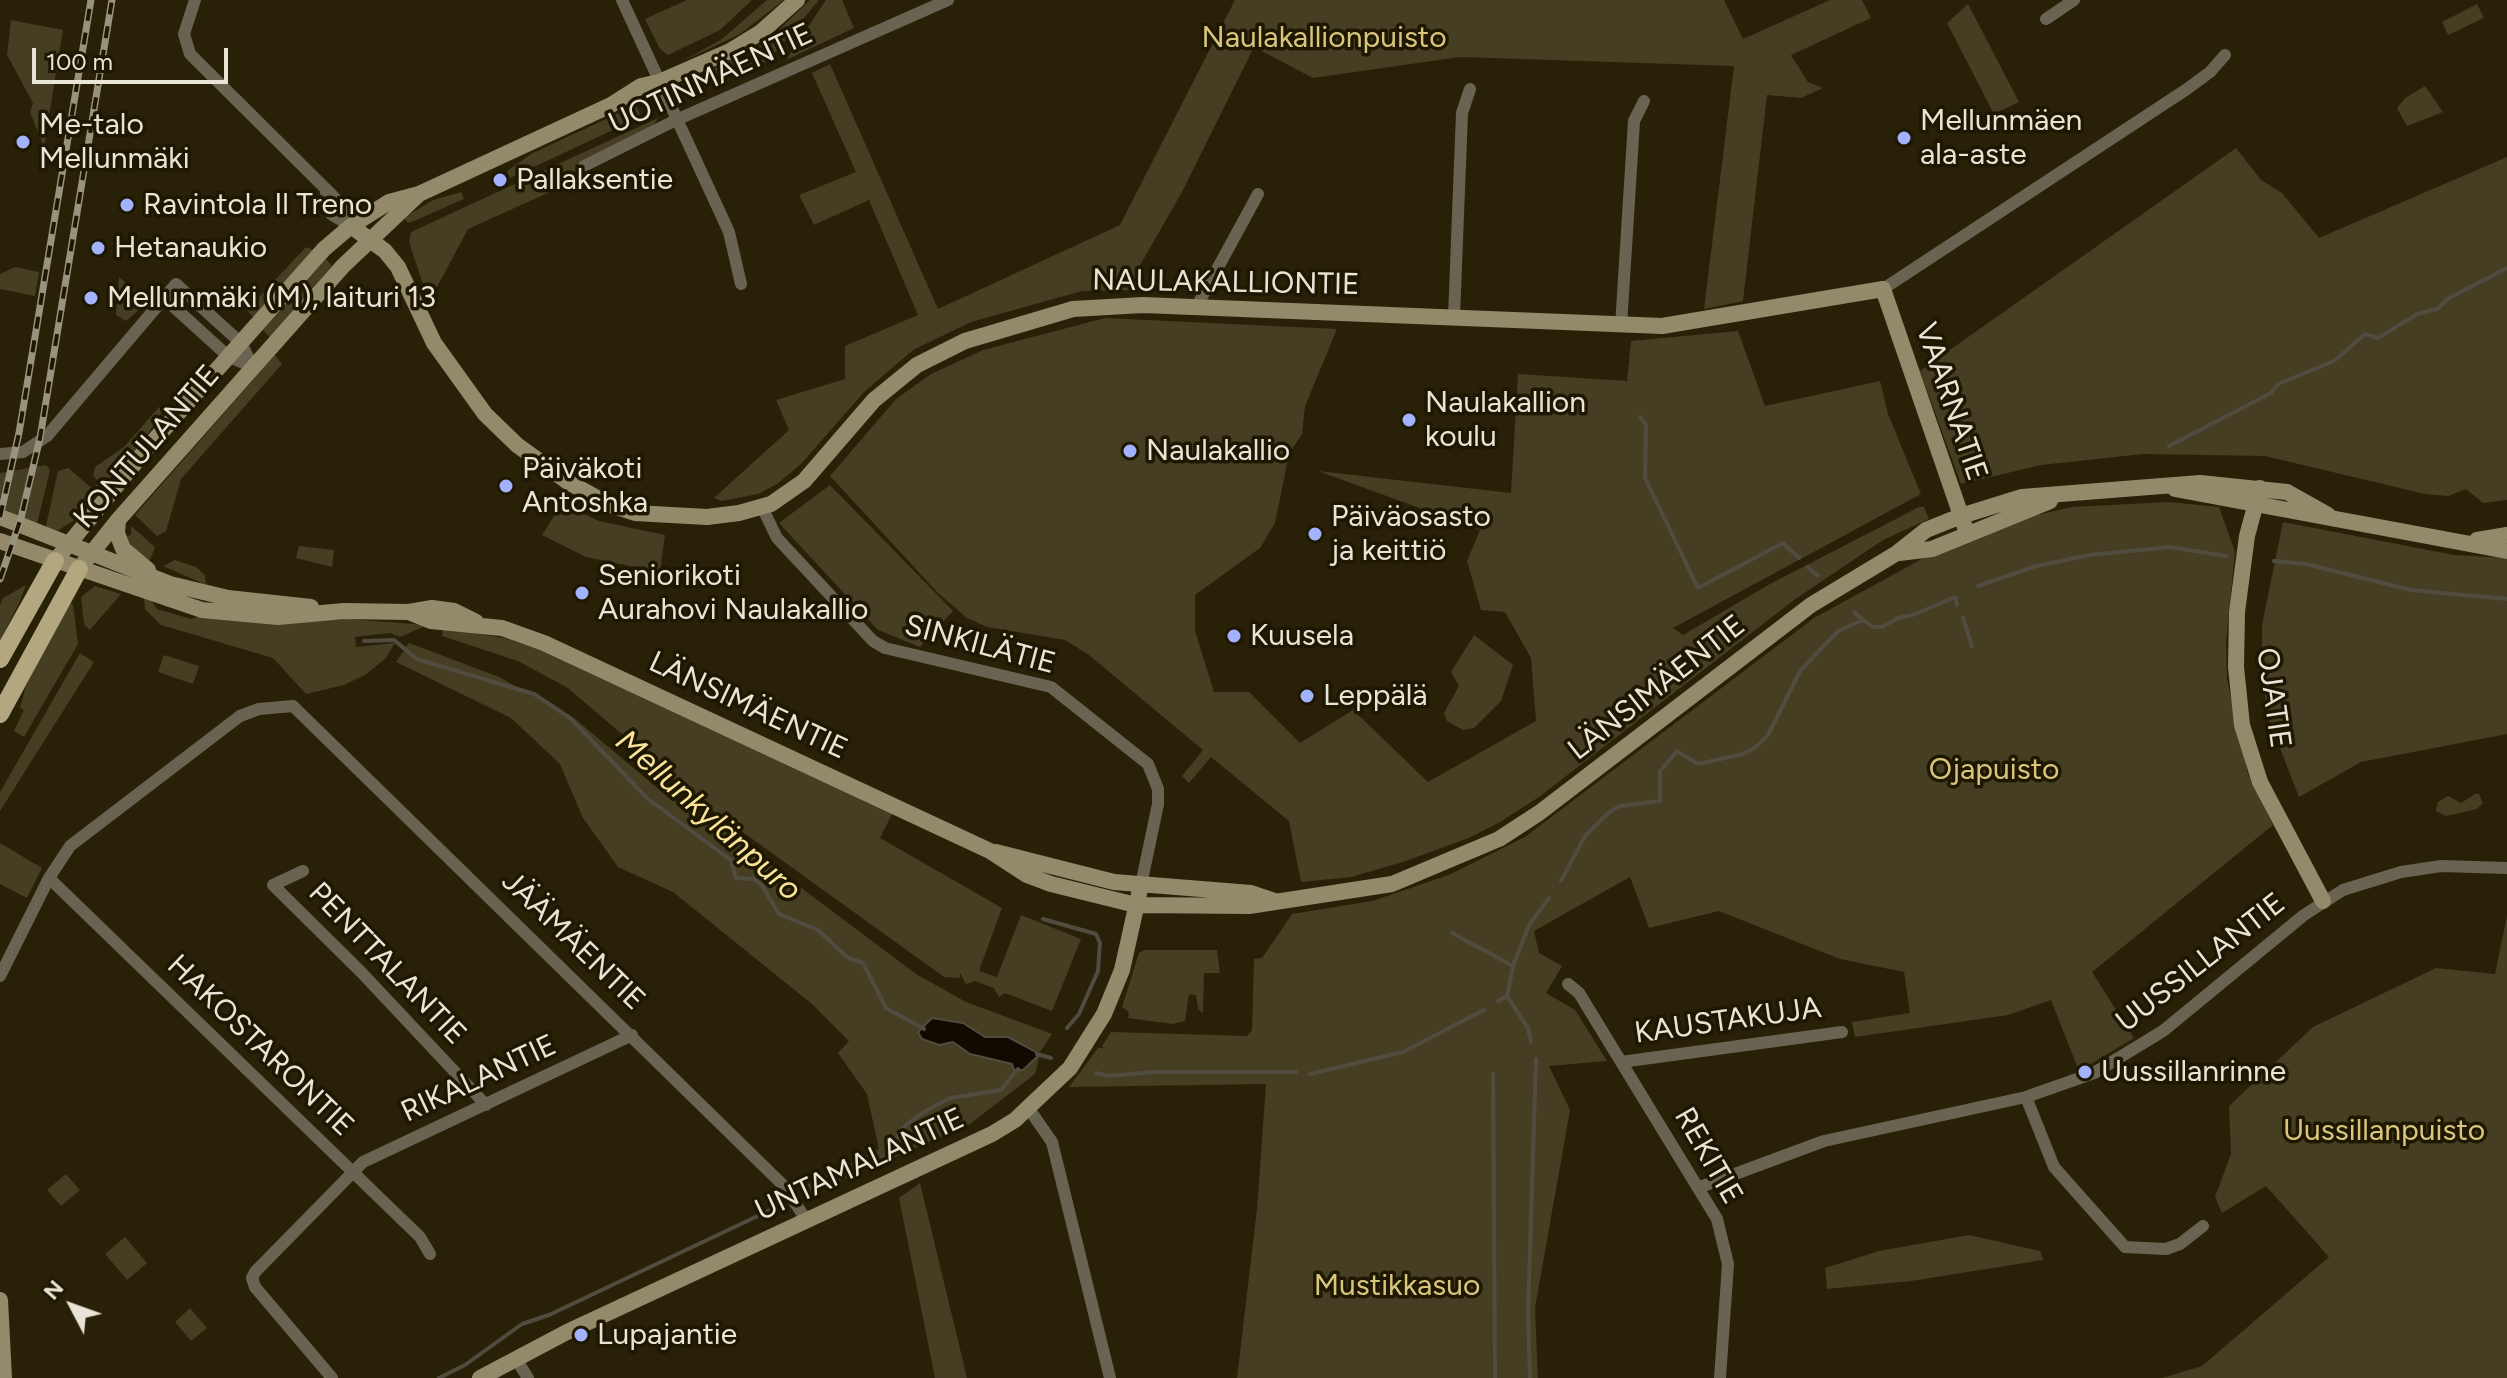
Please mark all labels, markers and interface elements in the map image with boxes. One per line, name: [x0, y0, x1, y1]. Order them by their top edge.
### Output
street label: UOTINMÄENTIE: [603, 16, 819, 142]
park label: Naulakallionpuisto: [1201, 20, 1447, 56]
scale bar: [36, 32, 232, 82]
text: 100 m: [46, 47, 113, 76]
place label: Mellunmäen ala-aste: [1920, 103, 2082, 174]
place label: Me-talo Mellunmäki: [39, 107, 190, 178]
marker: Mellunmäen ala-aste: [1895, 129, 1913, 147]
marker: Me-talo Mellunmäki: [14, 133, 32, 151]
place label: Pallaksentie: [516, 162, 673, 198]
marker: Pallaksentie: [491, 171, 509, 189]
place label: Ravintola Il Treno: [143, 187, 372, 223]
marker: Ravintola Il Treno: [118, 196, 136, 214]
place label: Hetanaukio: [114, 230, 267, 266]
marker: Hetanaukio: [89, 239, 107, 257]
street label: NAULAKALLIONTIE: [1092, 263, 1360, 303]
place label: Mellunmäki (M), laituri 13: [107, 280, 436, 316]
marker: Mellunmäki (M), laituri 13: [82, 289, 100, 307]
street label: VAARNATIE: [1907, 318, 1995, 486]
street label: KONTULANTIE: [66, 358, 228, 536]
place label: Naulakallion koulu: [1425, 385, 1586, 456]
marker: Naulakallion koulu: [1400, 411, 1418, 429]
place label: Naulakallio: [1146, 433, 1290, 469]
marker: Naulakallio: [1121, 442, 1139, 460]
place label: Päiväkoti Antoshka: [522, 451, 648, 522]
marker: Päiväkoti Antoshka: [497, 477, 515, 495]
place label: Päiväosasto ja keittiö: [1331, 499, 1491, 570]
marker: Päiväosasto ja keittiö: [1306, 525, 1324, 543]
place label: Seniorikoti Aurahovi Naulakallio: [598, 558, 868, 628]
marker: Seniorikoti Aurahovi Naulakallio: [573, 584, 591, 602]
street label: SINKILÄTIE: [901, 608, 1059, 682]
street label: LÄNSIMÄENTIE: [1561, 608, 1753, 768]
place label: Kuusela: [1250, 618, 1354, 654]
marker: Kuusela: [1225, 627, 1243, 645]
street label: LÄNSIMÄENTIE: [643, 644, 853, 768]
street label: OJATIE: [2248, 645, 2298, 751]
place label: Leppälä: [1323, 678, 1428, 714]
marker: Leppälä: [1298, 687, 1316, 705]
water label: Mellunkylänpuro: [607, 722, 809, 910]
park label: Ojapuisto: [1929, 752, 2059, 788]
street label: JÄÄMÄENTIE: [494, 864, 652, 1018]
street label: PENTTALANTIE: [301, 875, 473, 1053]
street label: UUSSILLANTIE: [2109, 886, 2293, 1040]
street label: HAKOSTARONTIE: [159, 948, 361, 1144]
street label: KAUSTAKUJA: [1632, 990, 1824, 1052]
street label: RIKALANTIE: [396, 1027, 562, 1131]
place label: Uussillanrinne: [2101, 1054, 2286, 1090]
marker: Uussillanrinne: [2076, 1063, 2094, 1081]
street label: UNTAMALANTIE: [750, 1101, 970, 1229]
street label: REKITIE: [1666, 1101, 1750, 1211]
park label: Uussillanpuisto: [2283, 1113, 2485, 1149]
north arrow: [32, 1266, 112, 1346]
park label: Mustikkasuo: [1314, 1268, 1480, 1304]
text: N: [38, 1275, 69, 1305]
place label: Lupajantie: [597, 1317, 737, 1353]
marker: Lupajantie: [572, 1326, 590, 1344]

